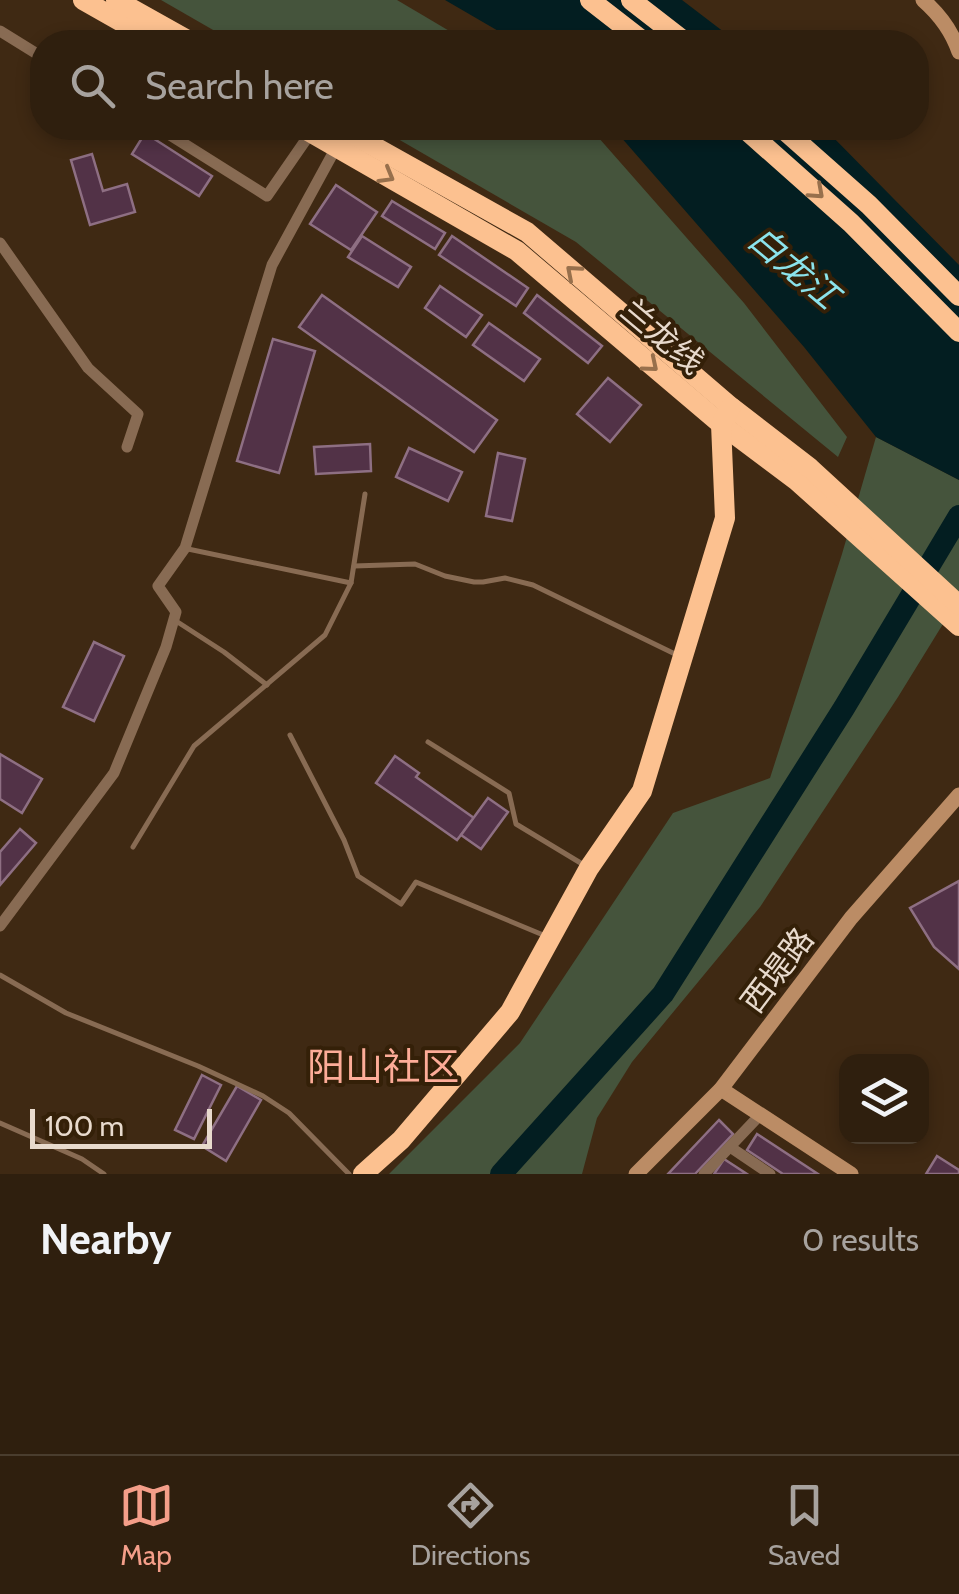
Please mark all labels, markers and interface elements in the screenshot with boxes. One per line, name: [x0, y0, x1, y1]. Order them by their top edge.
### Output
search box: [30, 30, 929, 140]
icon: search: [65, 58, 120, 113]
text: Search here: [145, 62, 334, 109]
one-way arrow: [377, 164, 395, 184]
one-way arrow: [805, 181, 824, 199]
water label: 白龙江: [740, 217, 851, 320]
one-way arrow: [566, 266, 585, 284]
street label: 兰龙线: [614, 290, 712, 382]
one-way arrow: [639, 353, 657, 371]
street label: 西堤路: [733, 920, 821, 1020]
district label: 阳山社区: [307, 1043, 459, 1090]
map controls: [839, 1054, 929, 1144]
button: layers: [839, 1054, 929, 1144]
scale bar: [30, 1104, 212, 1148]
text: 100 m: [45, 1109, 124, 1143]
text: Nearby: [40, 1213, 172, 1265]
text: 0 results: [802, 1220, 919, 1259]
tab: Map: [119, 1478, 174, 1572]
tab: Directions: [411, 1478, 530, 1572]
tab: Saved: [768, 1478, 840, 1572]

